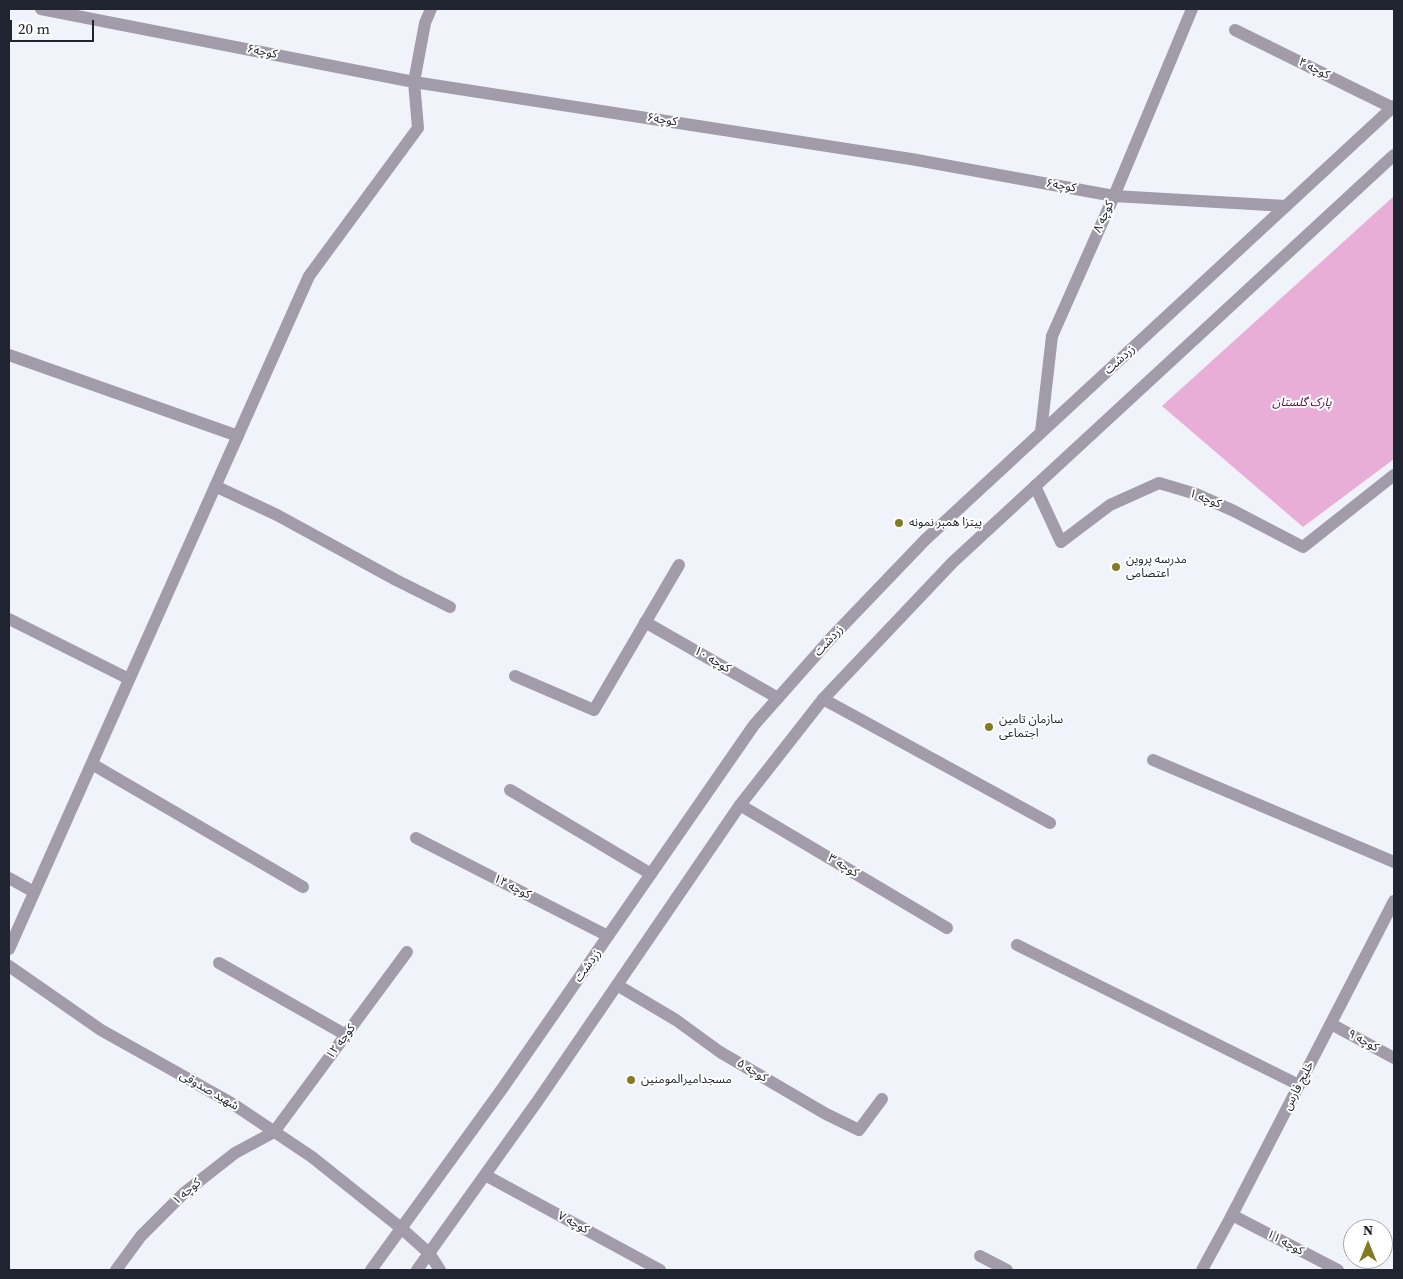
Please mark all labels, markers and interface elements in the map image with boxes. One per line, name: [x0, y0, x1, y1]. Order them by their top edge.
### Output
scale bar: [12, 10, 96, 42]
text: 20 m: [18, 18, 50, 39]
street label: کوچه۶: [246, 42, 278, 62]
street label: کوچه ۴: [1296, 55, 1332, 83]
street label: کوچه۶: [646, 111, 678, 129]
street label: کوچه۶: [1045, 176, 1077, 196]
street label: کوچه ۸: [1091, 199, 1117, 235]
street label: زردشت: [1102, 342, 1138, 378]
park label: پارک گلستان: [1272, 396, 1332, 410]
street label: کوچه ۱: [1187, 486, 1223, 512]
place label: پیتزا همبر نمونه: [909, 516, 982, 530]
marker: پیتزا همبر نمونه: [893, 517, 905, 529]
place label: مدرسه پروین اعتصامی: [1126, 553, 1187, 581]
marker: مدرسه پروین اعتصامی: [1110, 561, 1122, 573]
street label: زردشت: [811, 623, 847, 659]
street label: کوچه ۱۰: [691, 644, 733, 676]
place label: سازمان تامین اجتماعی: [999, 713, 1063, 741]
marker: سازمان تامین اجتماعی: [983, 721, 995, 733]
street label: کوچه ۳: [825, 851, 861, 881]
street label: کوچه ۱۴: [491, 871, 533, 903]
street label: زردشت: [572, 947, 604, 985]
street label: کوچه ۱۲: [323, 1022, 359, 1062]
street label: کوچه ۹: [1345, 1027, 1381, 1055]
street label: کوچه ۵: [734, 1056, 770, 1086]
street label: خلیج فارس: [1281, 1059, 1317, 1113]
street label: شهید صدوقی: [177, 1068, 241, 1114]
place label: مسجدامیرالمومنین: [641, 1073, 732, 1087]
marker: مسجدامیرالمومنین: [625, 1074, 637, 1086]
street label: کوچه ۱: [170, 1176, 204, 1208]
street label: کوچه ۷: [555, 1209, 591, 1237]
north arrow: [1343, 1219, 1393, 1269]
text: N: [1363, 1220, 1373, 1240]
street label: کوچه ۱۱: [1264, 1227, 1306, 1259]

